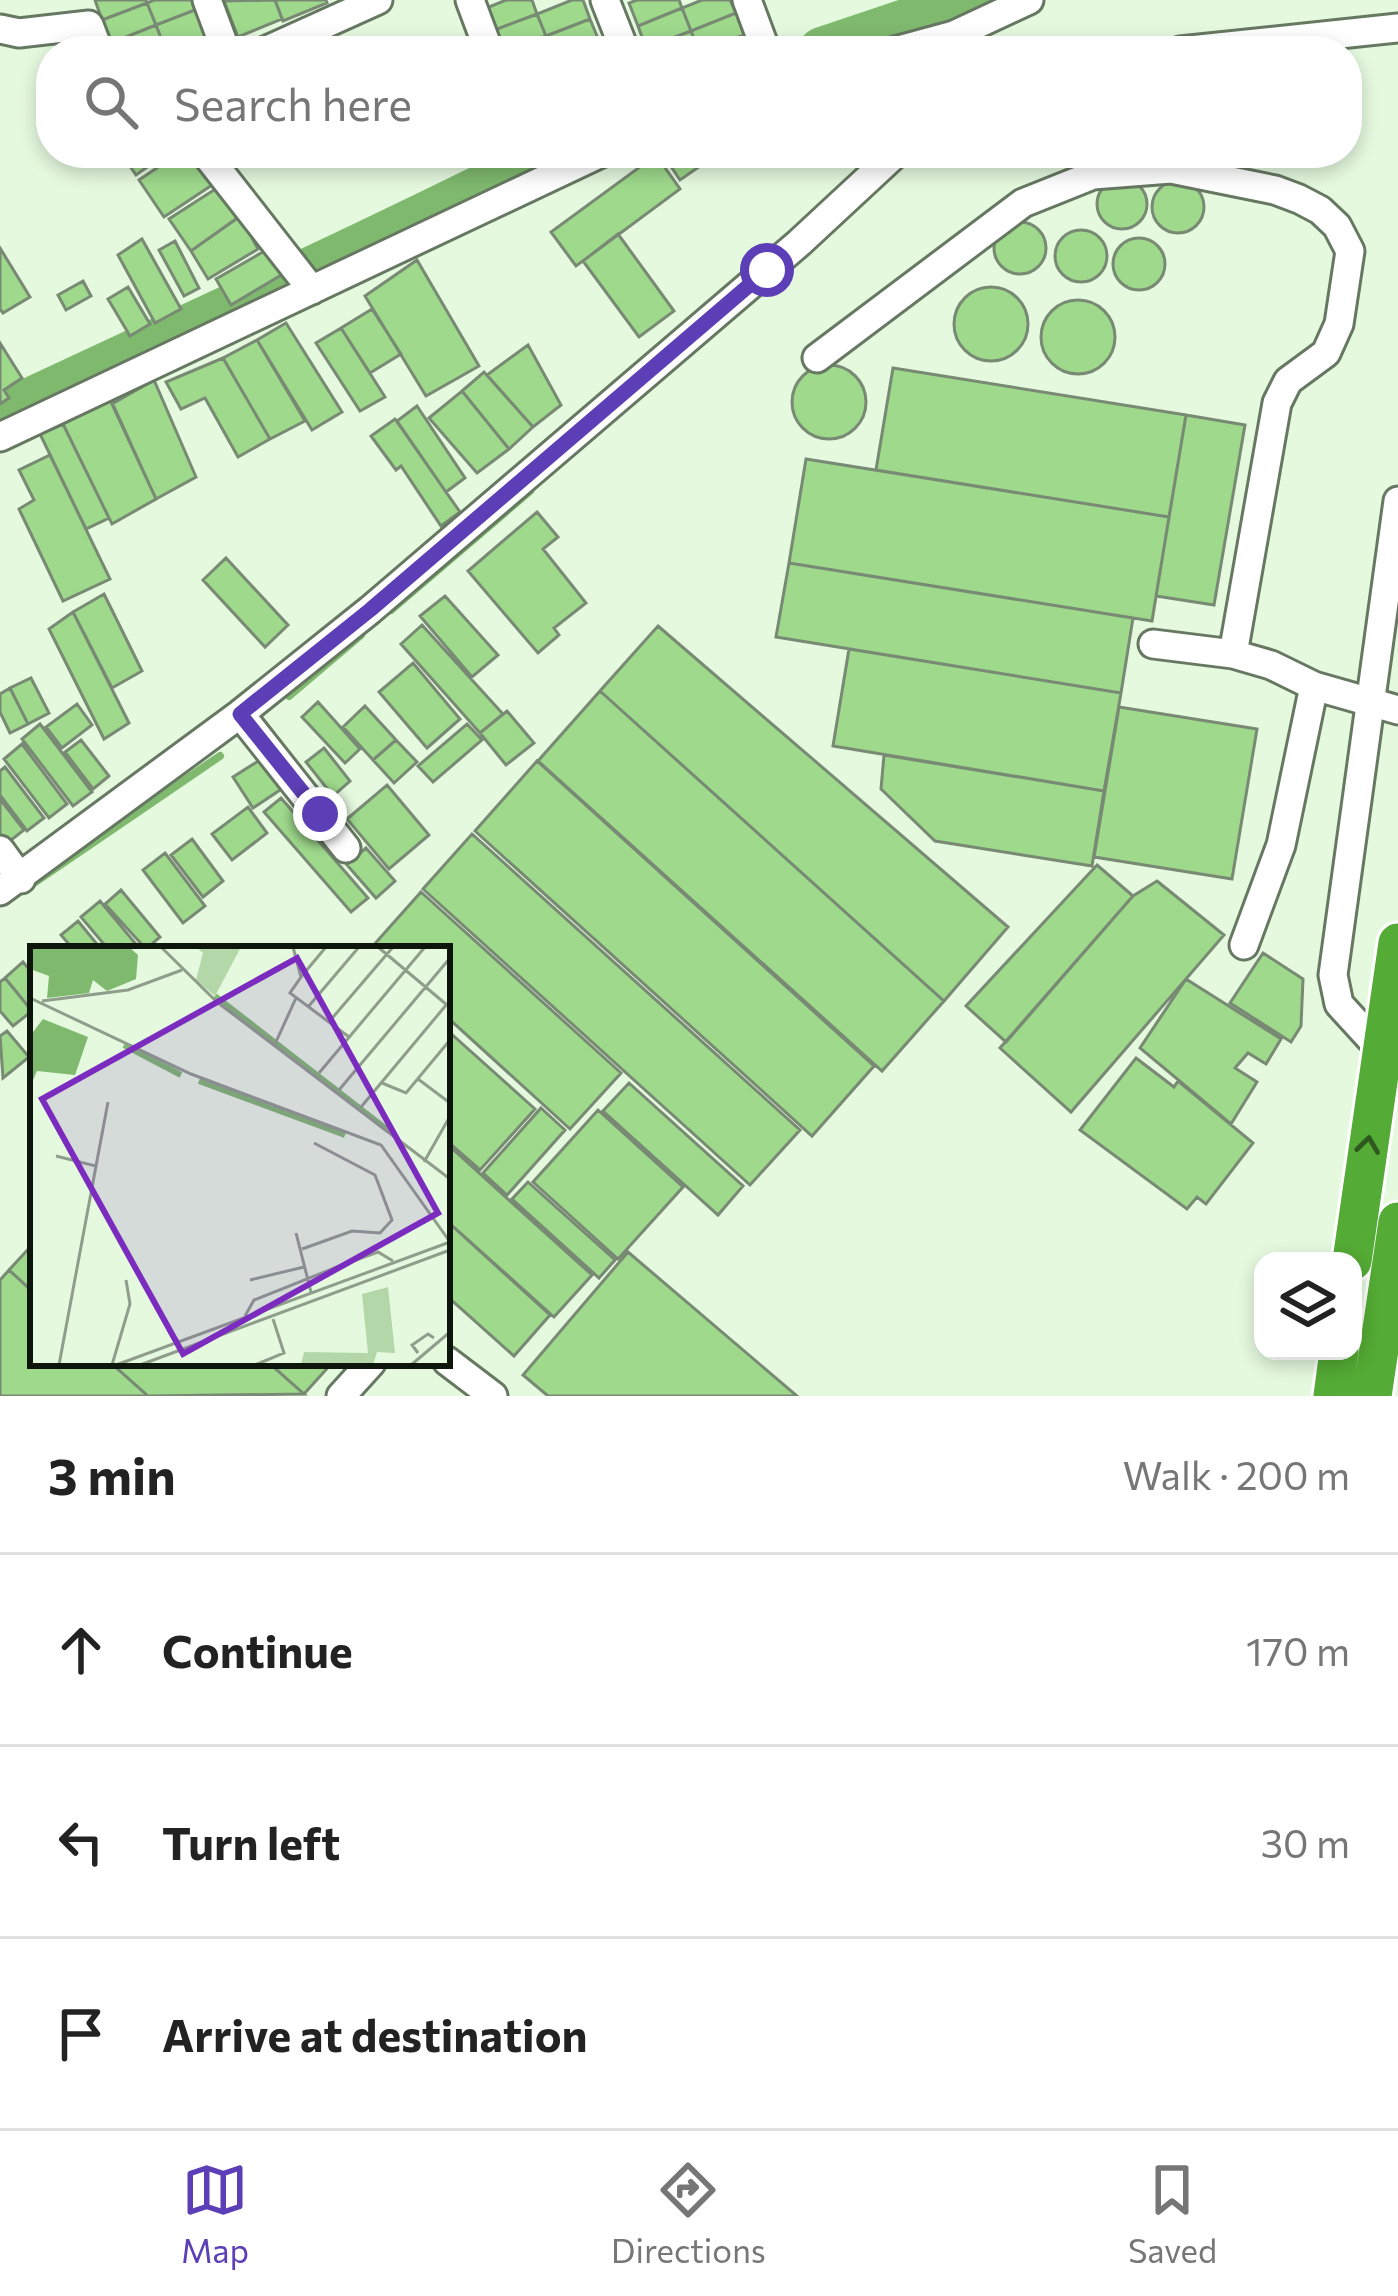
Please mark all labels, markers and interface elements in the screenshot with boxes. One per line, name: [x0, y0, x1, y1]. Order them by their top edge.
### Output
search box: [36, 36, 1362, 168]
icon: search: [78, 69, 144, 135]
text: Search here: [174, 75, 412, 130]
route start: [740, 243, 794, 297]
route end: [293, 787, 347, 841]
inset map: [30, 946, 450, 1366]
one-way arrow: [1354, 1135, 1380, 1155]
map controls: [1254, 1252, 1362, 1360]
button: layers: [1254, 1252, 1362, 1360]
text: 3 min: [48, 1443, 176, 1506]
text: Walk · 200 m: [1123, 1450, 1350, 1498]
icon: ahead: [48, 1617, 114, 1683]
text: Continue: [162, 1622, 353, 1677]
text: 170 m: [1246, 1626, 1350, 1674]
icon: left: [48, 1809, 114, 1875]
text: Turn left: [162, 1814, 340, 1869]
text: 30 m: [1261, 1818, 1350, 1866]
icon: arrive: [48, 2001, 114, 2067]
text: Arrive at destination: [162, 2006, 588, 2061]
tab: Map: [181, 2157, 249, 2270]
tab: Directions: [611, 2157, 766, 2270]
tab: Saved: [1128, 2157, 1217, 2270]

